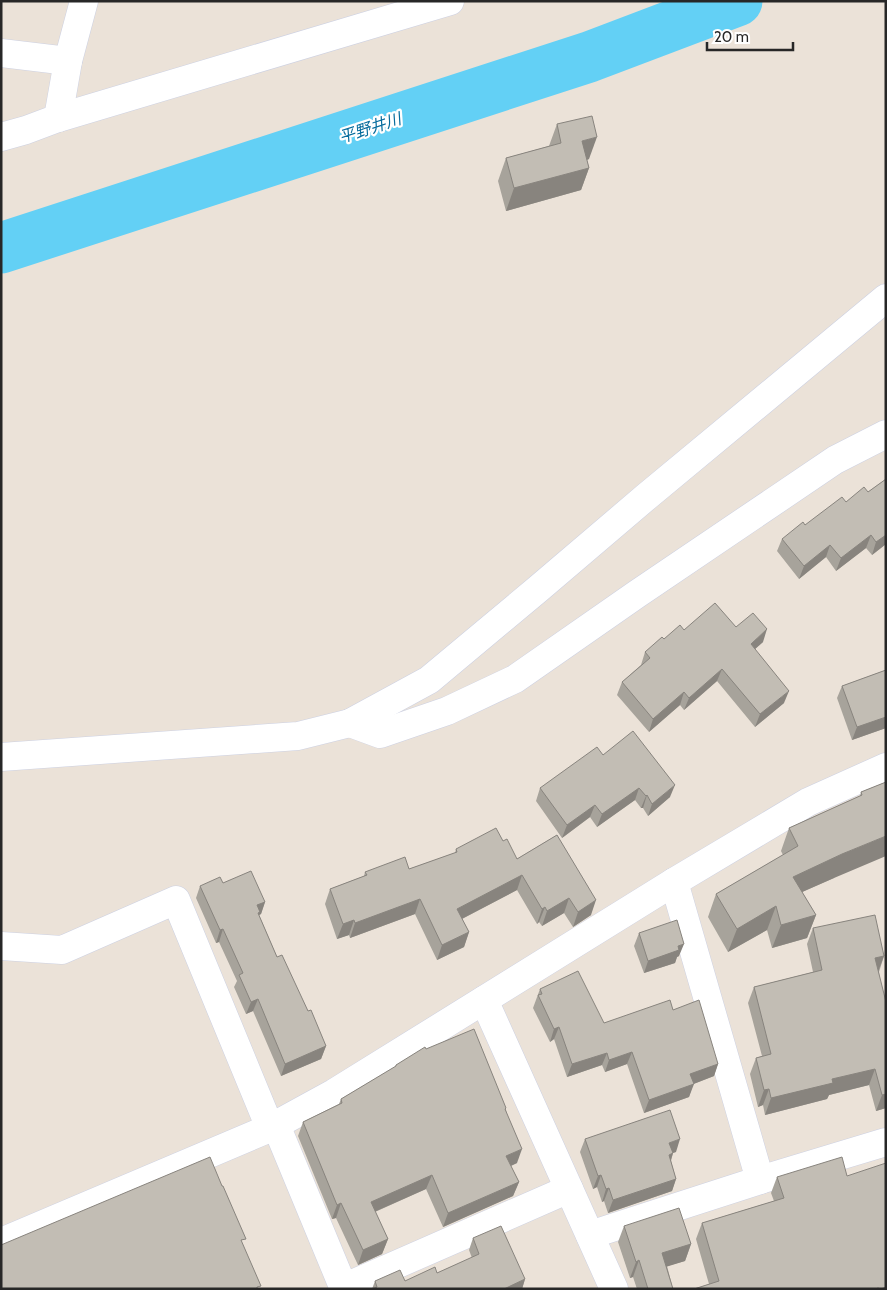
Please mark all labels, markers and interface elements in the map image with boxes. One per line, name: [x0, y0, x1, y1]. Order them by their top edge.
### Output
scale bar: [707, 20, 793, 52]
text: 20 m: [714, 28, 749, 46]
water label: 平野井川: [337, 108, 405, 147]

